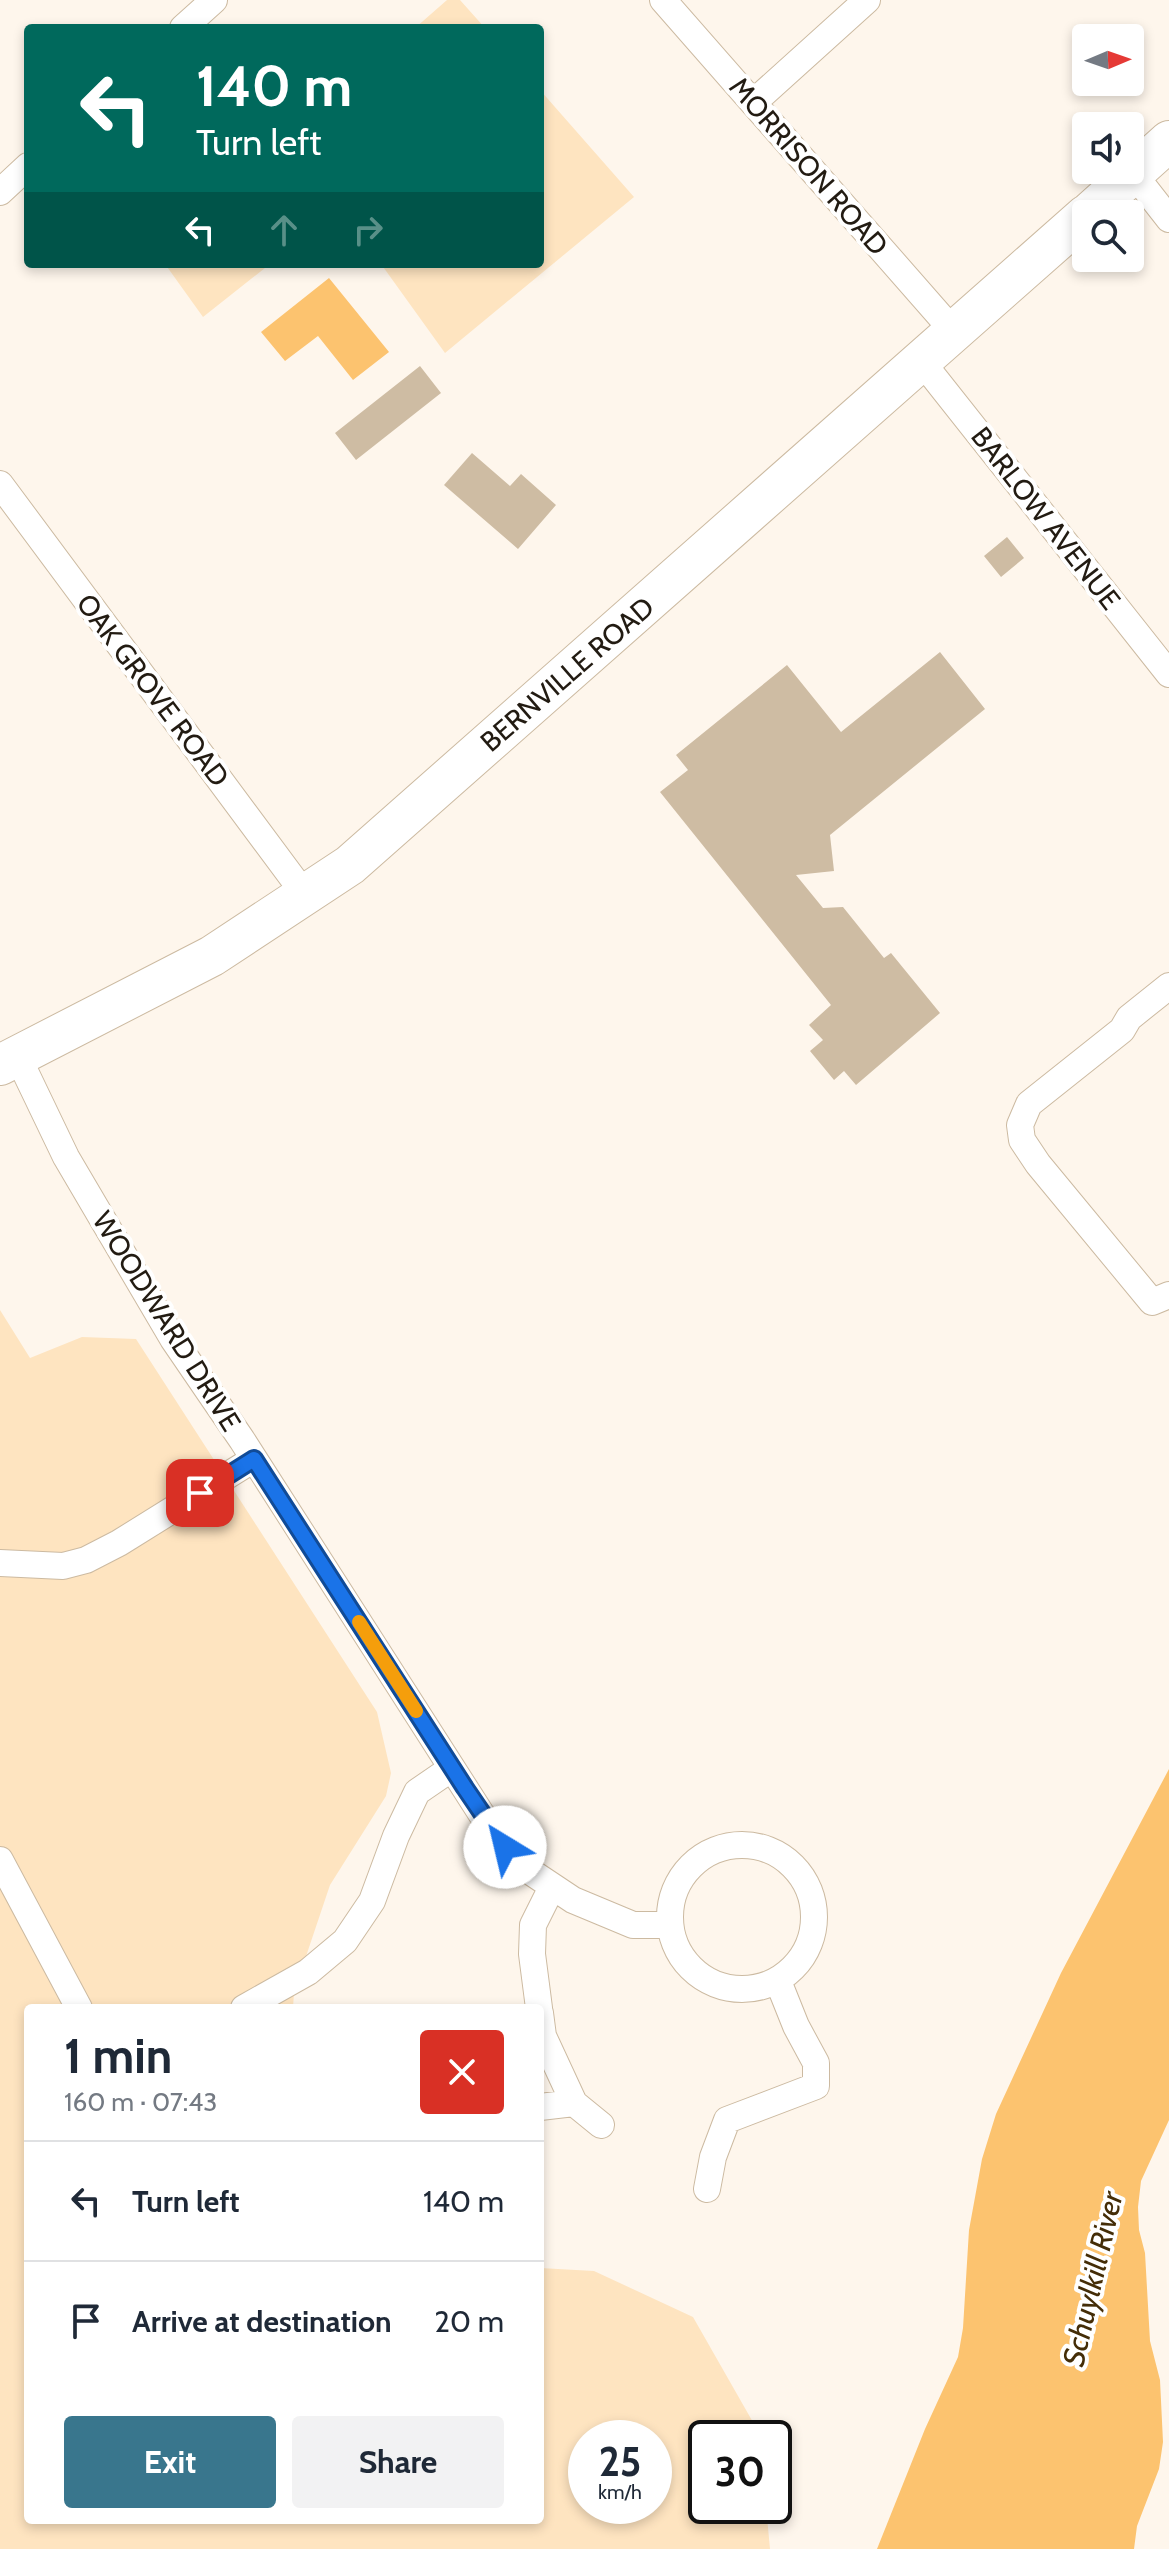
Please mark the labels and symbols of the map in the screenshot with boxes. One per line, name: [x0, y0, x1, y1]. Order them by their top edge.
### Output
north arrow: [1072, 24, 1144, 96]
street label: MORRISON ROAD: [722, 70, 896, 262]
street label: BARLOW AVENUE: [964, 420, 1128, 616]
street label: OAK GROVE ROAD: [70, 587, 236, 793]
street label: BERNVILLE ROAD: [473, 589, 661, 759]
street label: WOODWARD DRIVE: [86, 1205, 248, 1437]
pin: [166, 1459, 234, 1527]
position arrow: [463, 1805, 547, 1889]
water label: Schuylkill River: [1054, 2186, 1131, 2370]
speed limit sign: 30: [688, 2420, 792, 2524]

